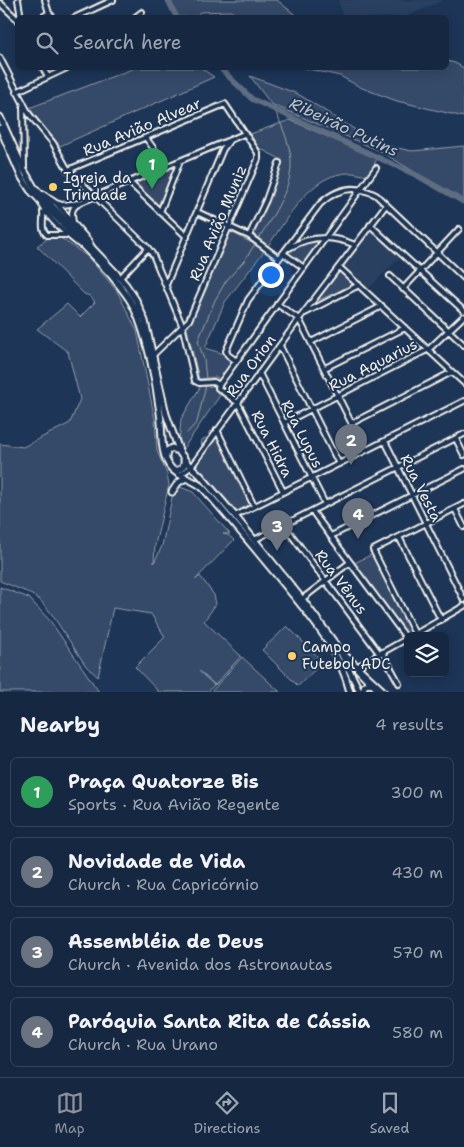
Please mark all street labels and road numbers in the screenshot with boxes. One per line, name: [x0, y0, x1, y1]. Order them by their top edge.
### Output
street label: Rua Avião Alvear: [80, 93, 204, 161]
street label: Rua Avião Muniz: [185, 162, 251, 284]
street label: Rua Orion: [222, 331, 280, 401]
street label: Rua Aquarius: [325, 334, 421, 396]
street label: Rua Lupus: [276, 397, 328, 471]
street label: Rua Hidra: [247, 407, 298, 481]
street label: Rua Vesta: [396, 451, 447, 526]
street label: Rua Vênus: [310, 546, 372, 618]

